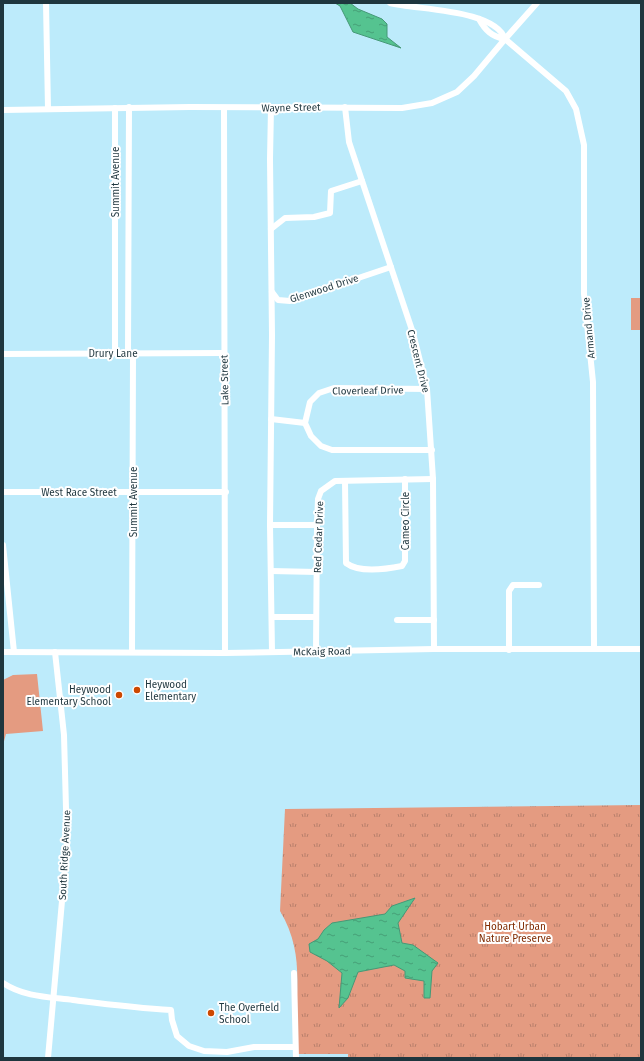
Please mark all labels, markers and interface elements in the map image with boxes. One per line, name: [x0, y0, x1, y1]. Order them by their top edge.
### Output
street label: Wayne Street: [261, 101, 321, 115]
street label: Summit Avenue: [110, 147, 122, 217]
street label: Glenwood Drive: [288, 272, 360, 306]
street label: Armand Drive: [580, 297, 598, 359]
street label: Crescent Drive: [404, 328, 432, 394]
street label: Drury Lane: [88, 348, 138, 360]
street label: Lake Street: [219, 354, 231, 405]
street label: Cloverleaf Drive: [332, 384, 404, 398]
street label: Summit Avenue: [128, 467, 140, 537]
street label: West Race Street: [41, 487, 117, 499]
street label: Cameo Circle: [400, 492, 412, 550]
street label: Red Cedar Drive: [312, 501, 326, 573]
street label: McKaig Road: [293, 645, 351, 659]
place label: Heywood Elementary: [145, 679, 196, 703]
place label: Heywood Elementary School: [26, 684, 111, 708]
marker: Heywood Elementary: [132, 685, 142, 695]
marker: Heywood Elementary School: [114, 690, 124, 700]
street label: South Ridge Avenue: [57, 810, 73, 901]
park label: Hobart Urban Nature Preserve: [479, 921, 551, 945]
place label: The Overfield School: [219, 1002, 279, 1026]
marker: The Overfield School: [206, 1008, 216, 1018]

